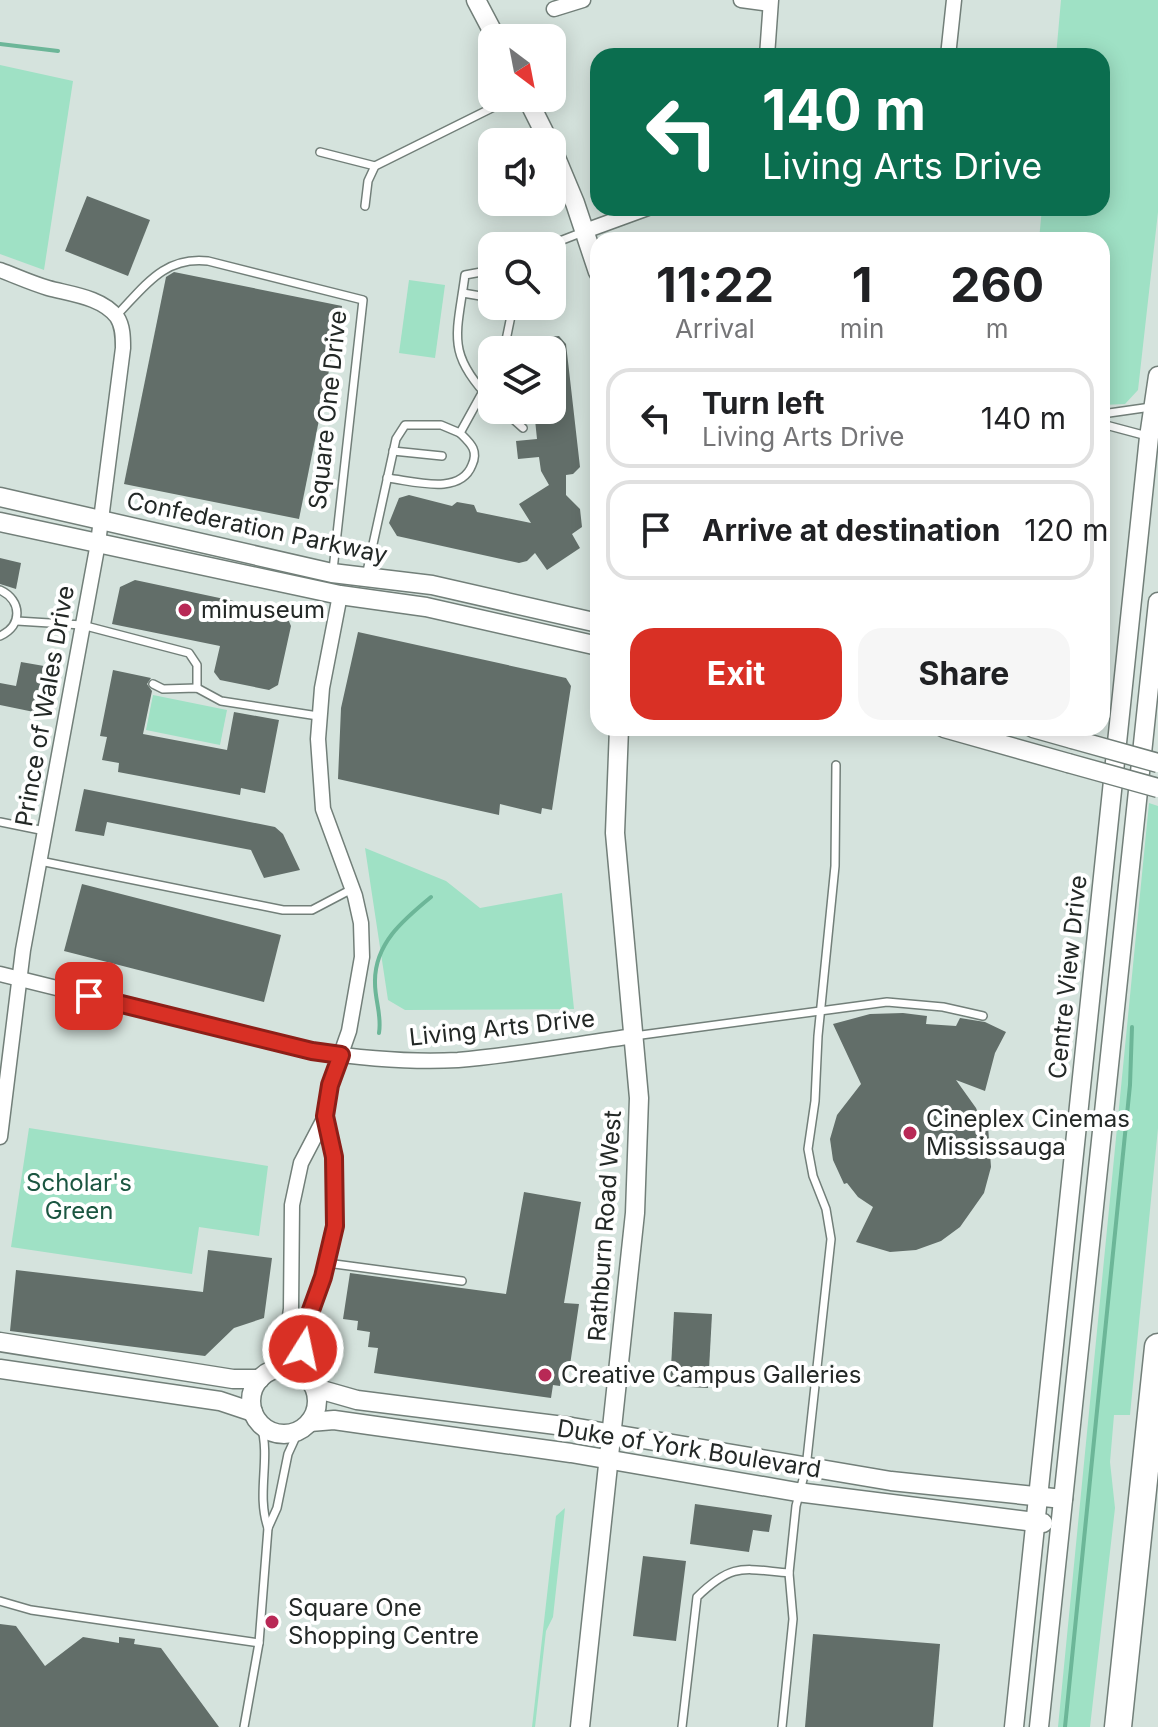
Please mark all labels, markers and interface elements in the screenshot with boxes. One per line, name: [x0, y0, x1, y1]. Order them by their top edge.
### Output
north arrow: [478, 24, 566, 112]
map controls: [478, 24, 566, 424]
text: 140 m: [762, 76, 926, 144]
icon: left: [630, 80, 734, 184]
button: sound: [478, 128, 566, 216]
text: Living Arts Drive: [762, 144, 1042, 188]
button: search: [478, 232, 566, 320]
text: 11:22: [656, 255, 774, 314]
text: 1: [852, 255, 872, 314]
text: 260: [950, 255, 1044, 314]
street label: Square One Drive: [303, 309, 352, 511]
text: Arrival: [675, 313, 755, 344]
text: min: [840, 313, 884, 344]
text: m: [986, 313, 1009, 344]
button: layers: [478, 336, 566, 424]
text: Turn left: [702, 385, 824, 421]
icon: left: [634, 396, 678, 440]
text: 140 m: [981, 400, 1066, 436]
text: Living Arts Drive: [702, 421, 904, 452]
street label: Confederation Parkway: [124, 486, 390, 569]
icon: arrive: [634, 508, 678, 552]
text: Arrive at destination: [702, 512, 1000, 548]
text: 120 m: [1024, 512, 1108, 548]
street label: Prince of Wales Drive: [9, 583, 80, 829]
place label: mimuseum: [201, 595, 325, 624]
marker: mimuseum: [176, 601, 194, 619]
button: Exit: [630, 628, 842, 720]
button: Share: [858, 628, 1070, 720]
street label: Centre View Drive: [1042, 874, 1093, 1080]
pin: [55, 962, 123, 1030]
icon: arrive: [67, 974, 111, 1018]
street label: Living Arts Drive: [407, 1003, 596, 1052]
place label: Cineplex Cinemas Mississauga: [926, 1104, 1130, 1161]
street label: Rathburn Road West: [582, 1109, 627, 1343]
marker: Cineplex Cinemas Mississauga: [901, 1124, 919, 1142]
park label: Scholar's Green: [26, 1168, 132, 1225]
position arrow: [261, 1307, 345, 1391]
place label: Creative Campus Galleries: [561, 1360, 862, 1389]
marker: Creative Campus Galleries: [536, 1366, 554, 1384]
street label: Duke of York Boulevard: [555, 1413, 823, 1484]
place label: Square One Shopping Centre: [288, 1593, 479, 1650]
marker: Square One Shopping Centre: [263, 1613, 281, 1631]

